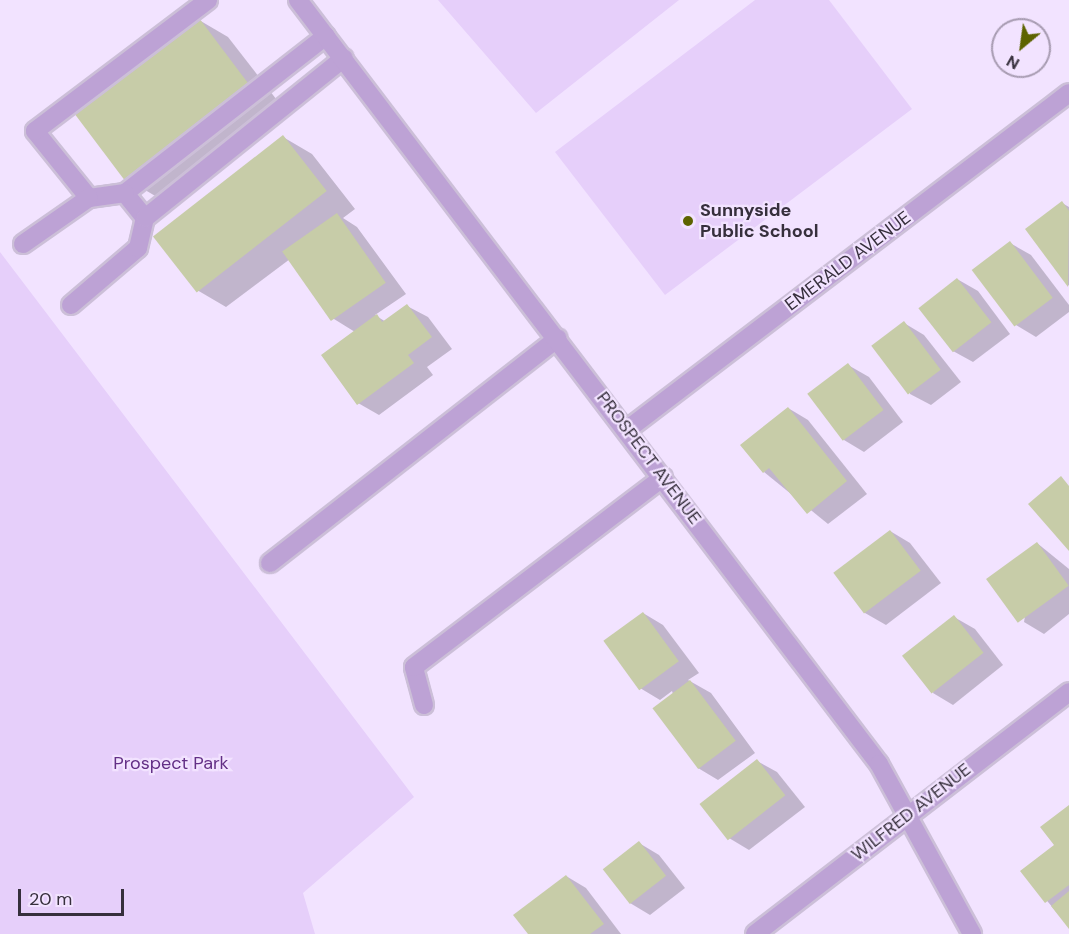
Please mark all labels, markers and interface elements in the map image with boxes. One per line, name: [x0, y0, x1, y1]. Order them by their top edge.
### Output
north arrow: [991, 18, 1051, 78]
text: N: [1003, 50, 1023, 74]
place label: Sunnyside Public School: [700, 200, 819, 242]
street label: EMERALD AVENUE: [781, 207, 915, 315]
marker: Sunnyside Public School: [681, 214, 695, 228]
street label: PROSPECT AVENUE: [592, 387, 706, 529]
park label: Prospect Park: [113, 752, 229, 774]
street label: WILFRED AVENUE: [847, 759, 975, 865]
scale bar: [21, 877, 128, 915]
text: 20 m: [29, 887, 72, 911]

